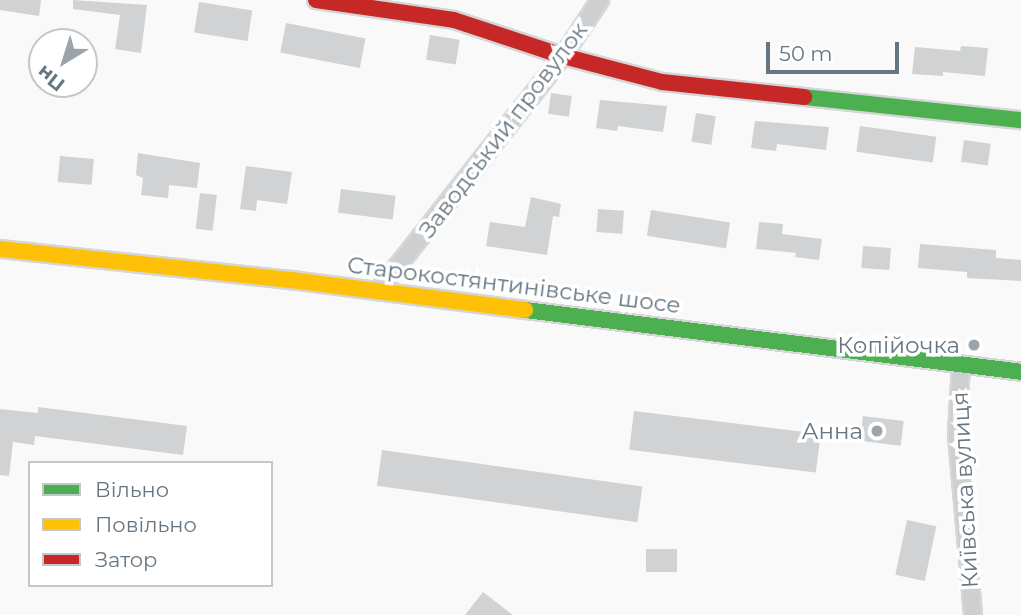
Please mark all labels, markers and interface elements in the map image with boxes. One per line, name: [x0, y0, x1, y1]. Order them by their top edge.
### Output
street label: Заводський провулок: [413, 17, 593, 243]
north arrow: [28, 28, 98, 98]
scale bar: [769, 28, 902, 72]
text: 50 m: [779, 41, 833, 66]
text: Пн: [33, 60, 69, 96]
street label: Старокостянтинівське шосе: [346, 251, 682, 319]
place label: Копійочка: [837, 331, 960, 359]
marker: Копійочка: [966, 337, 982, 353]
street label: Київська вулиця: [946, 391, 984, 589]
place label: Анна: [801, 417, 863, 445]
marker: Анна: [869, 423, 885, 439]
legend: [28, 461, 273, 587]
text: Вільно: [95, 477, 169, 502]
text: Повільно: [95, 512, 197, 537]
text: Затор: [95, 547, 157, 572]

